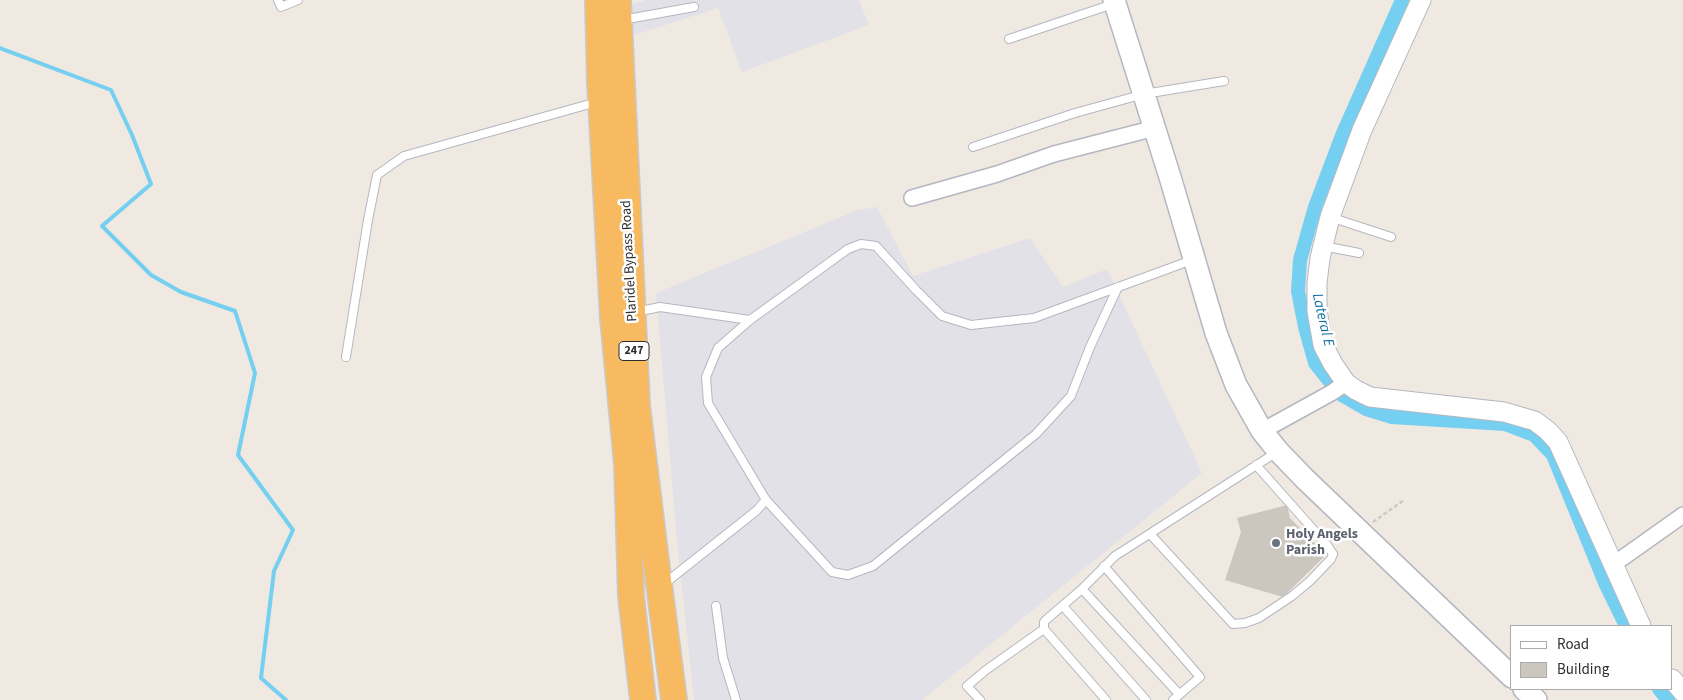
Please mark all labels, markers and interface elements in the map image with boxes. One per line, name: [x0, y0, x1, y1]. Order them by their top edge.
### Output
street label: Plaridel Bypass Road: [618, 200, 642, 322]
water label: Lateral E: [1307, 292, 1337, 348]
road number: 247: [619, 342, 649, 361]
place label: Holy Angels Parish: [1286, 527, 1358, 560]
marker: Holy Angels Parish: [1270, 537, 1282, 549]
legend: [1510, 625, 1673, 690]
text: Road: [1557, 634, 1589, 655]
text: Building: [1557, 659, 1609, 680]

